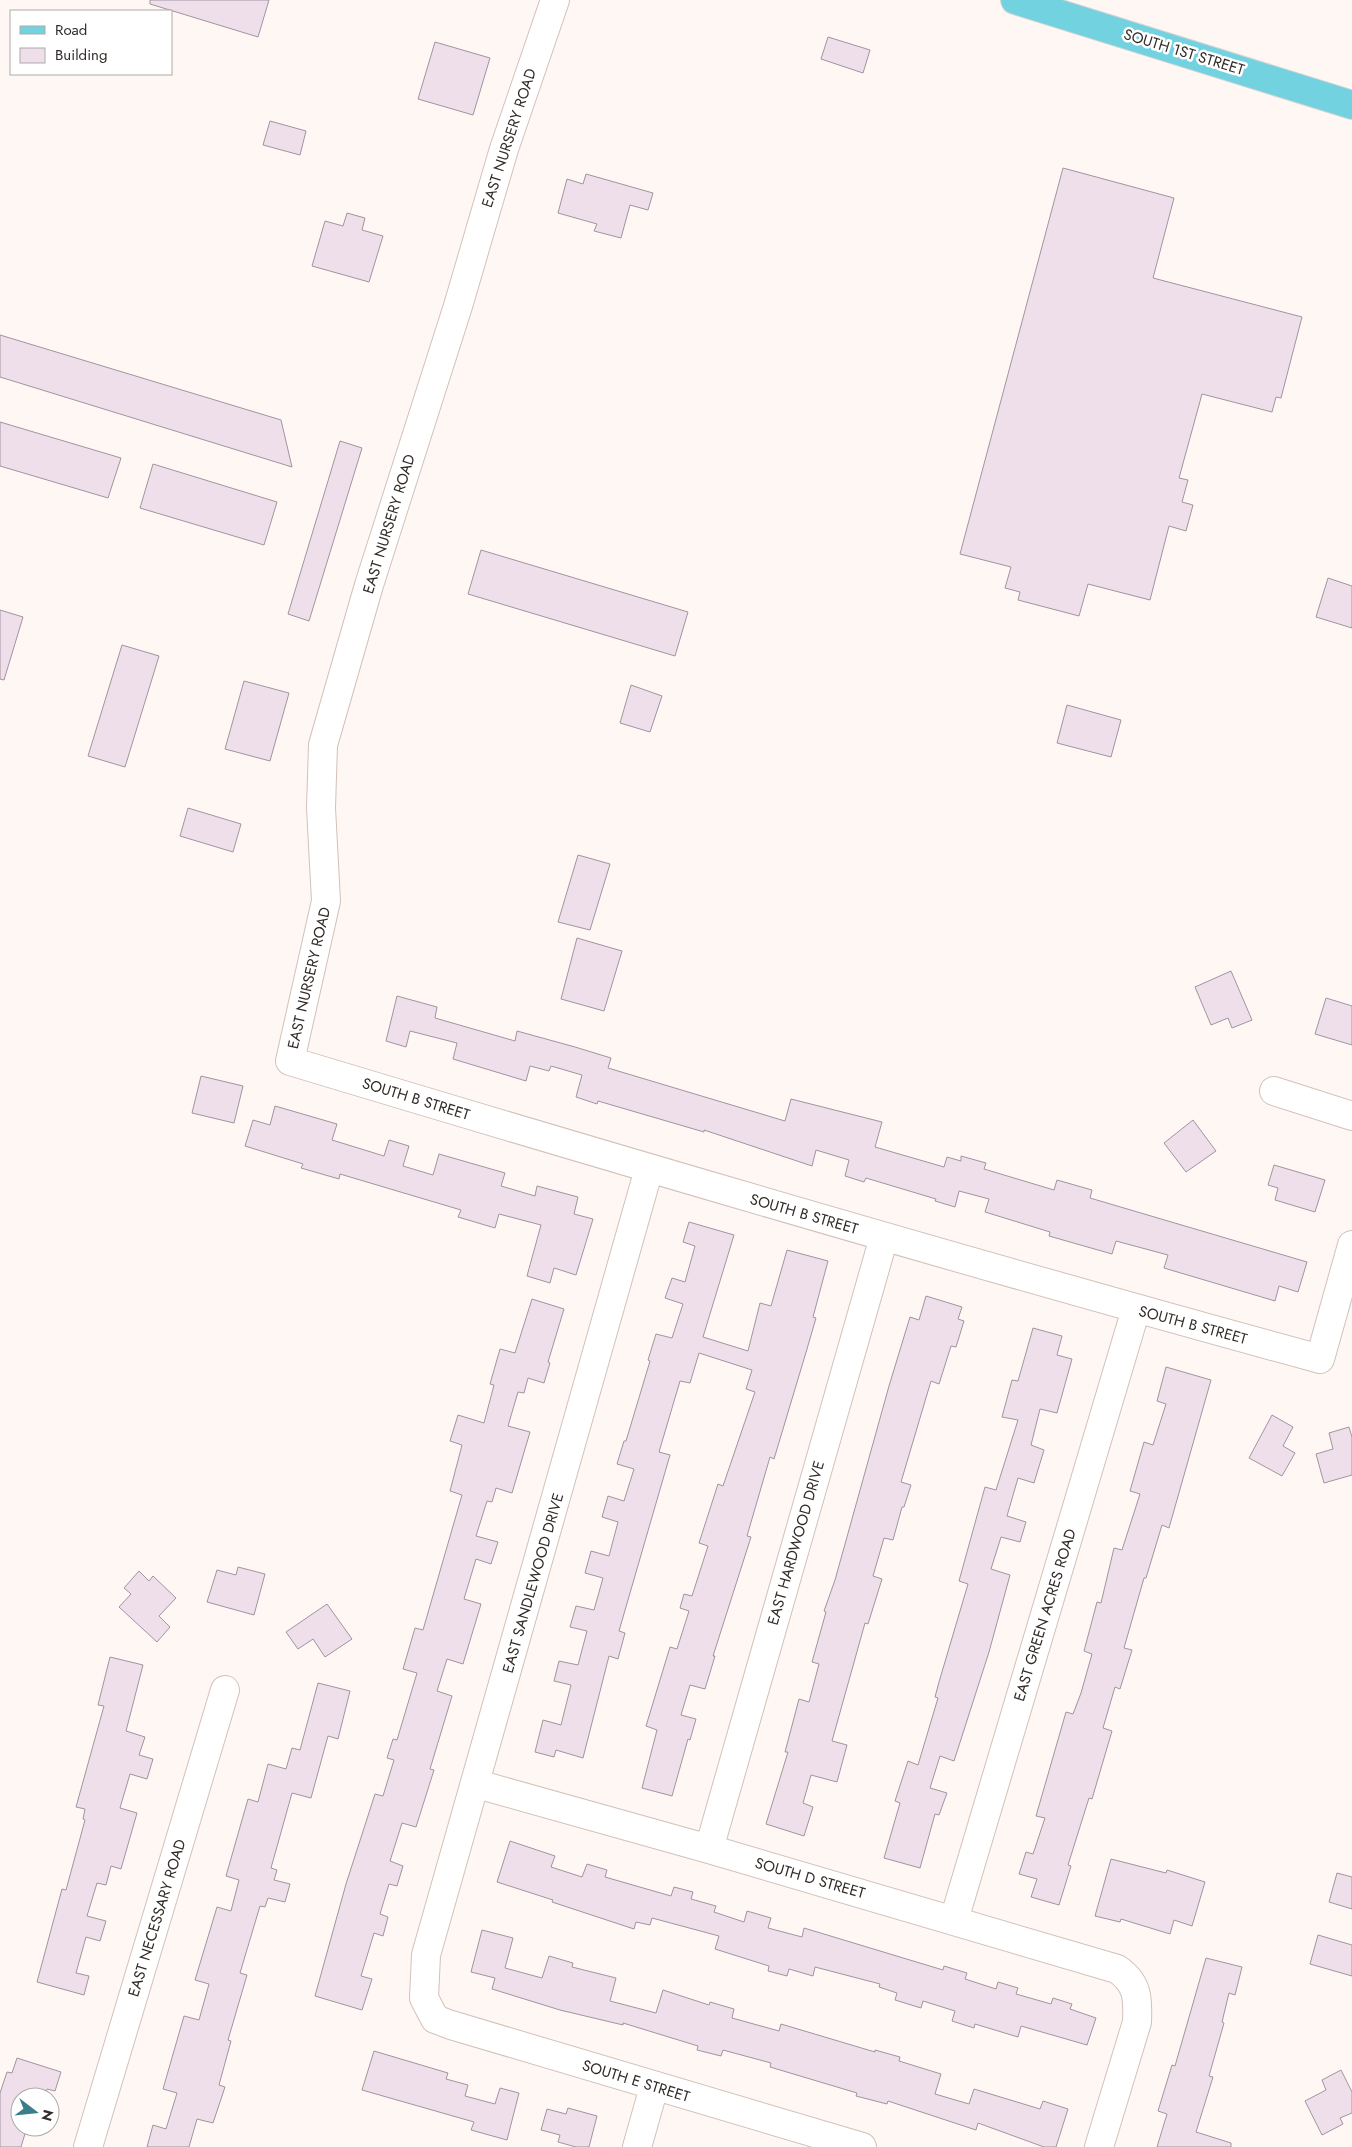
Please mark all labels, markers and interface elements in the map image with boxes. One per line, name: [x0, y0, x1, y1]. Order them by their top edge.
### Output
legend: [10, 10, 172, 75]
text: Road: [55, 19, 87, 41]
street label: SOUTH 1ST STREET: [1121, 23, 1247, 81]
text: Building: [55, 44, 107, 66]
street label: EAST NURSERY ROAD: [476, 66, 542, 210]
street label: EAST NURSERY ROAD: [357, 451, 421, 597]
street label: EAST NURSERY ROAD: [282, 905, 336, 1051]
street label: SOUTH B STREET: [359, 1072, 473, 1126]
street label: SOUTH B STREET: [747, 1188, 861, 1240]
street label: SOUTH B STREET: [1136, 1300, 1250, 1350]
street label: EAST HARDWOOD DRIVE: [762, 1458, 830, 1628]
street label: EAST SANDLEWOOD DRIVE: [497, 1490, 569, 1676]
street label: EAST GREEN ACRES ROAD: [1008, 1526, 1082, 1704]
street label: EAST NECESSARY ROAD: [123, 1836, 191, 2000]
street label: SOUTH D STREET: [752, 1852, 868, 1904]
street label: SOUTH E STREET: [579, 2054, 693, 2108]
north arrow: [10, 2087, 60, 2137]
text: N: [36, 2107, 59, 2124]

